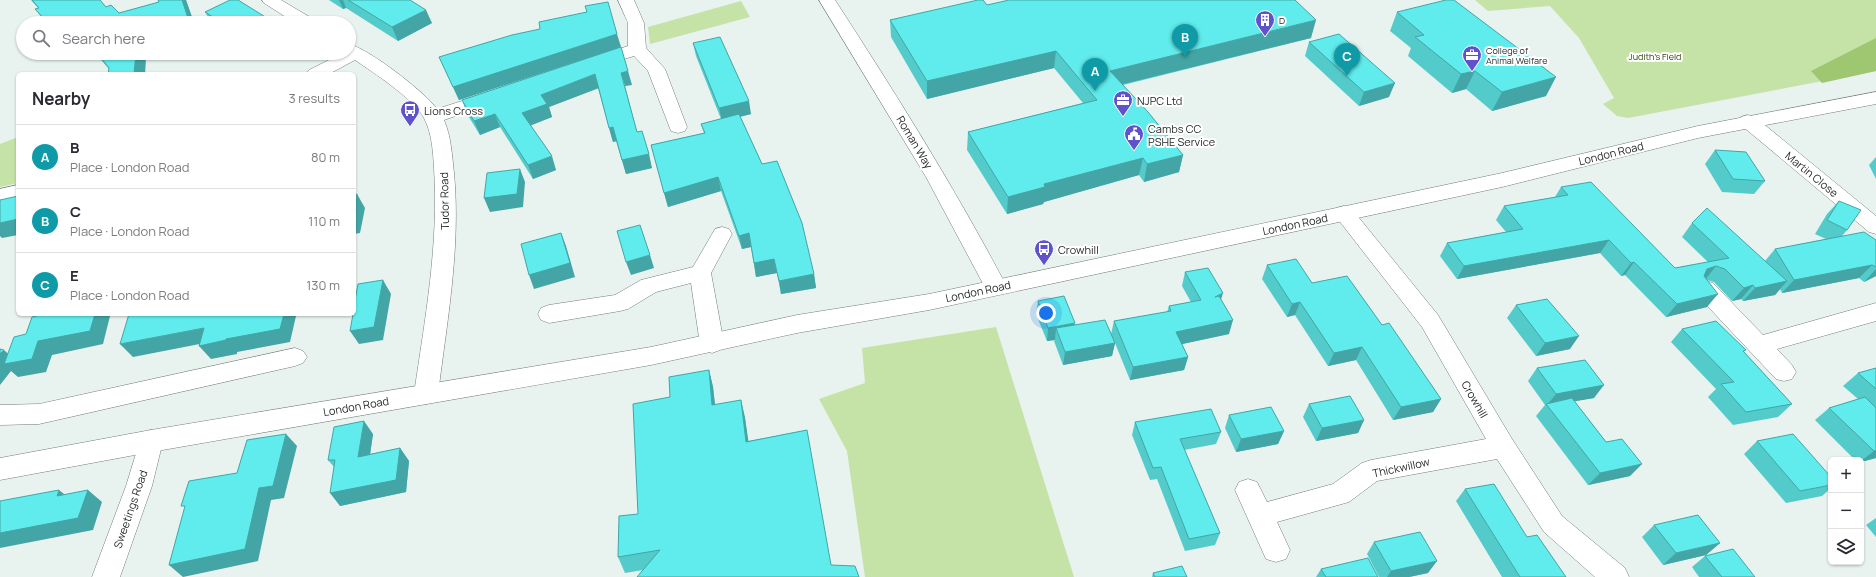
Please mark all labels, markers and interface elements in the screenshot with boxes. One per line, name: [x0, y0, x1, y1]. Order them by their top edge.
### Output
building icon: D: [1254, 9, 1276, 37]
place label: D: [1279, 14, 1285, 27]
search box: [16, 16, 356, 60]
pin: B: [1172, 24, 1198, 57]
icon: search: [30, 27, 52, 49]
text: Search here: [62, 28, 145, 49]
pin: C: [1334, 43, 1360, 76]
office icon: College of Animal Welfare: [1461, 44, 1483, 72]
place label: College of Animal Welfare: [1486, 44, 1547, 67]
park label: Judith's Field: [1629, 50, 1681, 63]
pin: A: [1082, 58, 1108, 91]
text: Nearby: [32, 87, 90, 110]
text: 3 results: [288, 89, 340, 107]
office icon: NJPC Ltd: [1112, 89, 1134, 117]
place label: NJPC Ltd: [1137, 93, 1182, 108]
bus stop icon: Lions Cross: [399, 99, 421, 127]
place label: Lions Cross: [424, 103, 483, 118]
street label: Roman Way: [893, 113, 937, 171]
place label: Cambs CC PSHE Service: [1148, 121, 1216, 149]
public building icon: Cambs CC PSHE Service: [1123, 123, 1145, 151]
text: B: [70, 137, 79, 158]
street label: London Road: [1577, 138, 1645, 168]
text: A: [41, 148, 49, 166]
text: 80 m: [311, 148, 340, 166]
street label: Martin Close: [1782, 148, 1842, 200]
text: Place · London Road: [70, 158, 189, 176]
street label: Tudor Road: [436, 172, 452, 230]
text: C: [70, 201, 81, 222]
street label: London Road: [1261, 210, 1329, 238]
text: B: [41, 212, 49, 230]
text: 110 m: [308, 212, 340, 230]
text: Place · London Road: [70, 222, 189, 240]
bus stop icon: Crowhill: [1033, 238, 1055, 266]
place label: Crowhill: [1058, 242, 1099, 257]
text: E: [70, 265, 79, 286]
text: C: [40, 276, 50, 294]
text: 130 m: [306, 276, 340, 294]
street label: London Road: [944, 277, 1012, 305]
text: Place · London Road: [70, 286, 189, 304]
your location: [1036, 303, 1056, 323]
street label: Crowhill: [1458, 378, 1492, 420]
street label: London Road: [322, 393, 390, 419]
street label: Thickwillow: [1371, 454, 1432, 480]
map controls: [1828, 457, 1864, 565]
button: +: [1828, 457, 1864, 493]
street label: Sweetings Road: [110, 468, 150, 550]
button: −: [1828, 493, 1864, 529]
button: layers: [1828, 529, 1864, 565]

